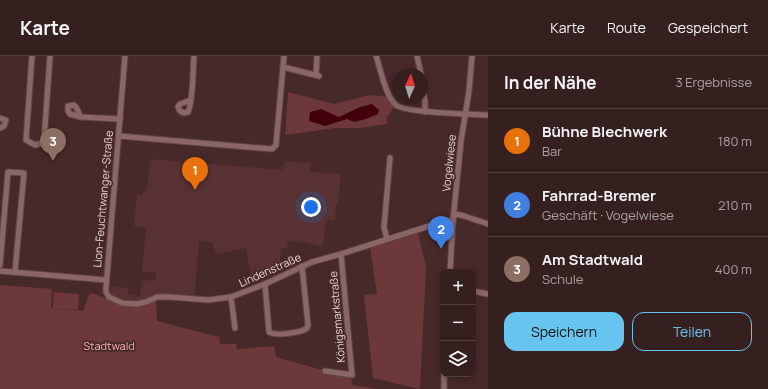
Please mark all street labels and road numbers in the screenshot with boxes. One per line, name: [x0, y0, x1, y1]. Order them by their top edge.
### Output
street label: Lion-Feuchtwanger-Straße: [89, 129, 116, 268]
street label: Vogelwiese: [438, 133, 459, 192]
street label: Lindenstraße: [236, 249, 304, 290]
street label: Königsmarkstraße: [325, 270, 348, 363]

